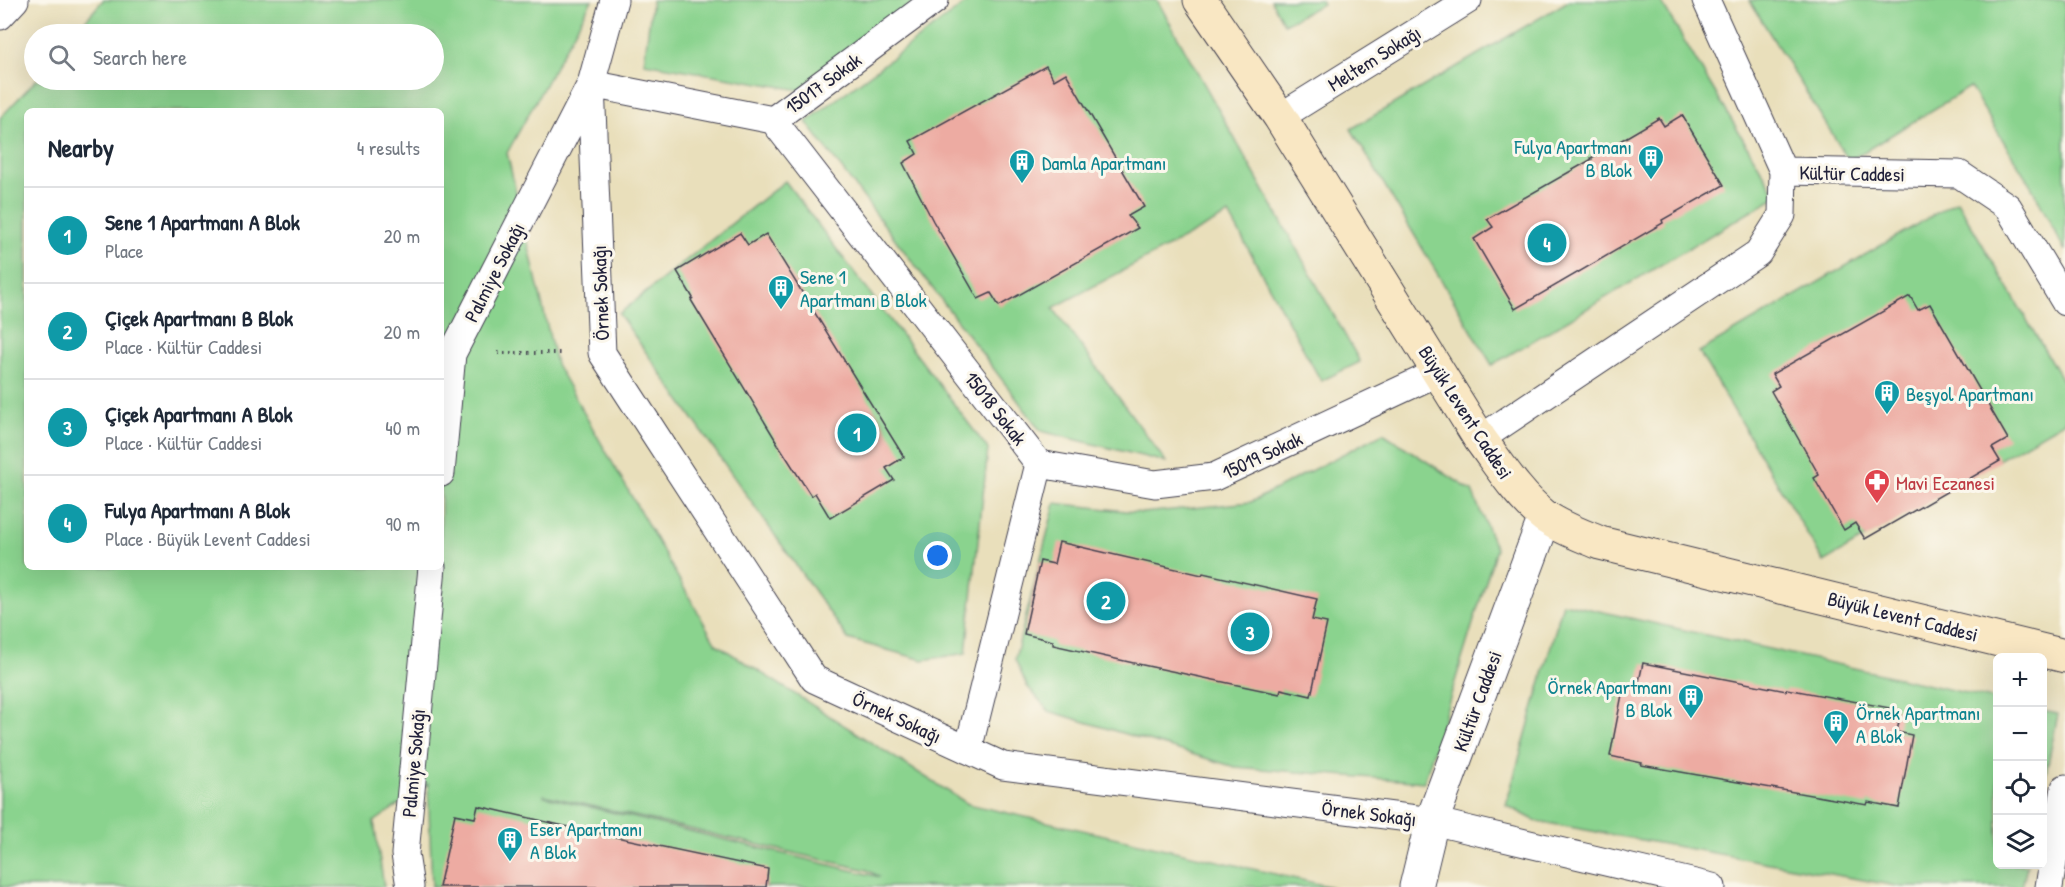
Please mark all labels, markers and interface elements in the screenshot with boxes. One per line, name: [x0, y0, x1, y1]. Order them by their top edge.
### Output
street label: Meltem Sokağı: [1322, 19, 1426, 97]
search box: [24, 24, 444, 90]
icon: search: [45, 41, 78, 74]
text: Search here: [93, 42, 187, 72]
street label: 15017 Sokak: [779, 46, 867, 120]
text: Nearby: [48, 130, 114, 165]
place label: Fulya Apartmanı B Blok: [1514, 133, 1632, 183]
text: 4 results: [357, 134, 420, 161]
building icon: Fulya Apartmanı B Blok: [1636, 143, 1666, 181]
building icon: Damla Apartmanı: [1007, 147, 1037, 185]
place label: Damla Apartmanı: [1042, 149, 1166, 176]
street label: Kültür Caddesi: [1799, 159, 1905, 187]
text: Sene 1 Apartmanı A Blok: [105, 207, 300, 237]
street label: Palmiye Sokağı: [457, 217, 531, 327]
pin: 4: [1528, 220, 1566, 266]
text: 1: [64, 222, 71, 249]
text: 20 m: [383, 222, 420, 249]
text: Place: [105, 237, 144, 264]
street label: Örnek Sokağı: [585, 245, 615, 341]
place label: Sene 1 Apartmanı B Blok: [800, 263, 927, 313]
building icon: Sene 1 Apartmanı B Blok: [766, 273, 796, 311]
text: Çiçek Apartmanı B Blok: [105, 303, 293, 333]
text: 2: [63, 318, 72, 345]
text: 20 m: [383, 318, 420, 345]
text: Place · Kültür Caddesi: [105, 333, 262, 360]
street label: Büyük Levent Caddesi: [1413, 340, 1519, 484]
street label: 15018 Sokak: [959, 365, 1033, 451]
building icon: Beşyol Apartmanı: [1872, 378, 1902, 416]
place label: Beşyol Apartmanı: [1906, 380, 2034, 407]
text: Çiçek Apartmanı A Blok: [105, 399, 293, 429]
pin: 1: [838, 410, 876, 456]
text: 3: [63, 414, 72, 441]
text: 40 m: [385, 414, 420, 441]
street label: 15019 Sokak: [1218, 425, 1306, 485]
text: Place · Kültür Caddesi: [105, 429, 262, 456]
pharmacy icon: Mavi Eczanesi: [1862, 467, 1892, 505]
place label: Mavi Eczanesi: [1896, 469, 1995, 496]
text: Fulya Apartmanı A Blok: [105, 495, 290, 525]
text: 4: [64, 510, 71, 537]
text: 90 m: [386, 510, 420, 537]
text: Place · Büyük Levent Caddesi: [105, 525, 311, 552]
your location: [923, 541, 952, 570]
pin: 2: [1086, 578, 1126, 624]
street label: Büyük Levent Caddesi: [1825, 584, 1981, 648]
pin: 3: [1230, 610, 1270, 654]
street label: Kültür Caddesi: [1446, 647, 1508, 755]
map controls: [1993, 653, 2047, 869]
button: +: [1993, 653, 2047, 707]
place label: Örnek Apartmanı B Blok: [1548, 673, 1672, 723]
building icon: Örnek Apartmanı B Blok: [1676, 682, 1706, 720]
street label: Örnek Sokağı: [848, 685, 946, 749]
place label: Örnek Apartmanı A Blok: [1856, 699, 1980, 749]
button: −: [1993, 707, 2047, 761]
street label: Palmiye Sokağı: [395, 708, 431, 818]
building icon: Örnek Apartmanı A Blok: [1821, 708, 1851, 746]
button: locate: [1993, 761, 2047, 815]
street label: Örnek Sokağı: [1320, 794, 1418, 832]
place label: Eser Apartmanı A Blok: [530, 815, 643, 865]
button: layers: [1993, 815, 2047, 869]
building icon: Eser Apartmanı A Blok: [495, 825, 525, 863]

